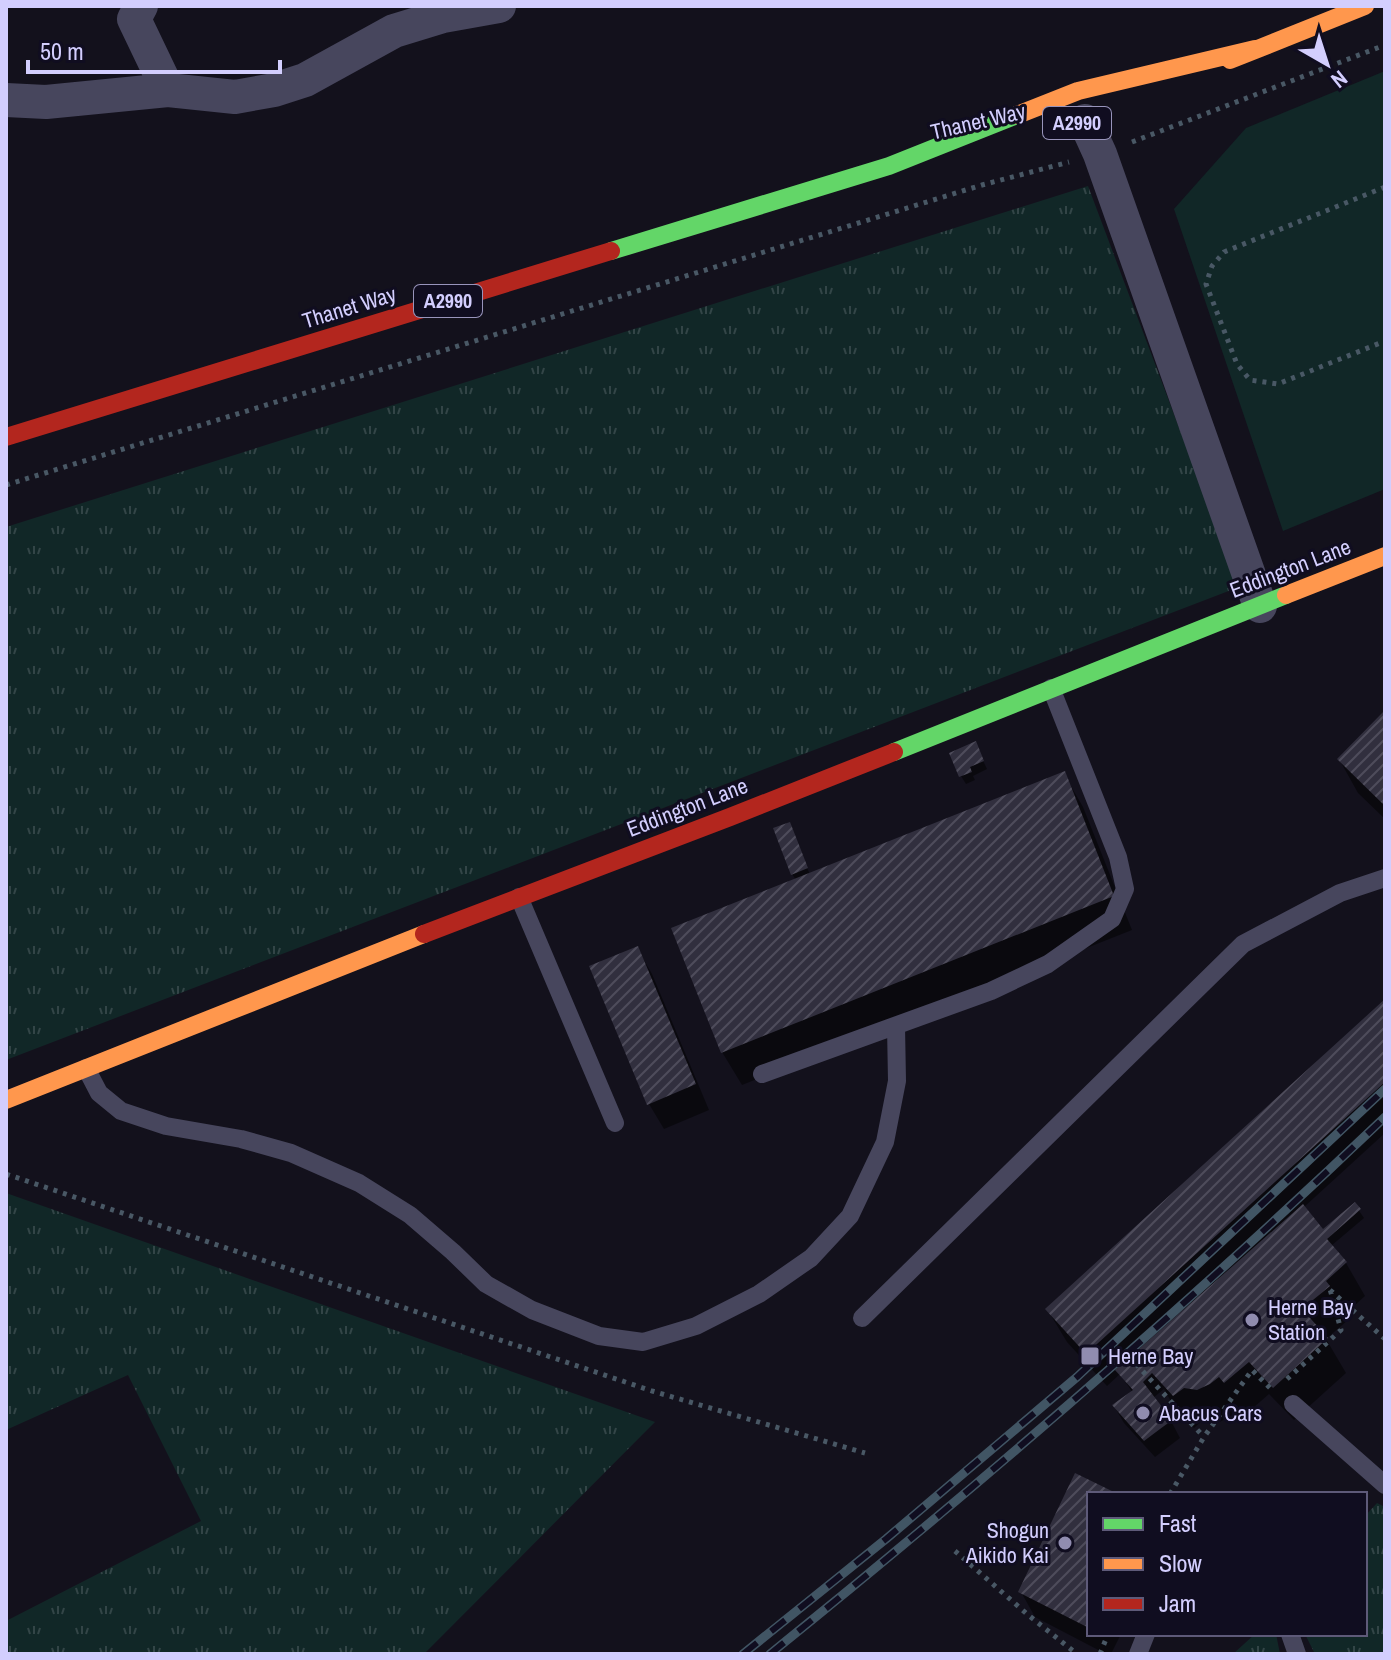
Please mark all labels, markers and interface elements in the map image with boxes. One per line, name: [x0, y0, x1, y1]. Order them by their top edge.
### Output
scale bar: [28, 24, 280, 74]
north arrow: [1287, 24, 1367, 104]
text: 50 m: [40, 35, 84, 67]
text: N: [1325, 64, 1354, 95]
street label: Thanet Way: [928, 96, 1028, 146]
road number: A2990: [1043, 107, 1111, 139]
street label: Thanet Way: [298, 279, 400, 335]
road number: A2990: [414, 285, 482, 317]
street label: Eddington Lane: [1225, 531, 1355, 605]
street label: Eddington Lane: [622, 770, 752, 844]
place label: Herne Bay Station: [1268, 1292, 1353, 1347]
marker: Herne Bay Station: [1243, 1311, 1261, 1329]
place label: Herne Bay: [1108, 1341, 1193, 1371]
marker: Herne Bay: [1079, 1345, 1101, 1367]
place label: Abacus Cars: [1158, 1398, 1262, 1428]
marker: Abacus Cars: [1134, 1404, 1152, 1422]
legend: [1087, 1492, 1367, 1636]
text: Fast: [1159, 1507, 1197, 1539]
place label: Shogun Aikido Kai: [965, 1515, 1049, 1570]
marker: Shogun Aikido Kai: [1056, 1534, 1074, 1552]
text: Slow: [1159, 1547, 1202, 1579]
text: Jam: [1159, 1587, 1196, 1619]

